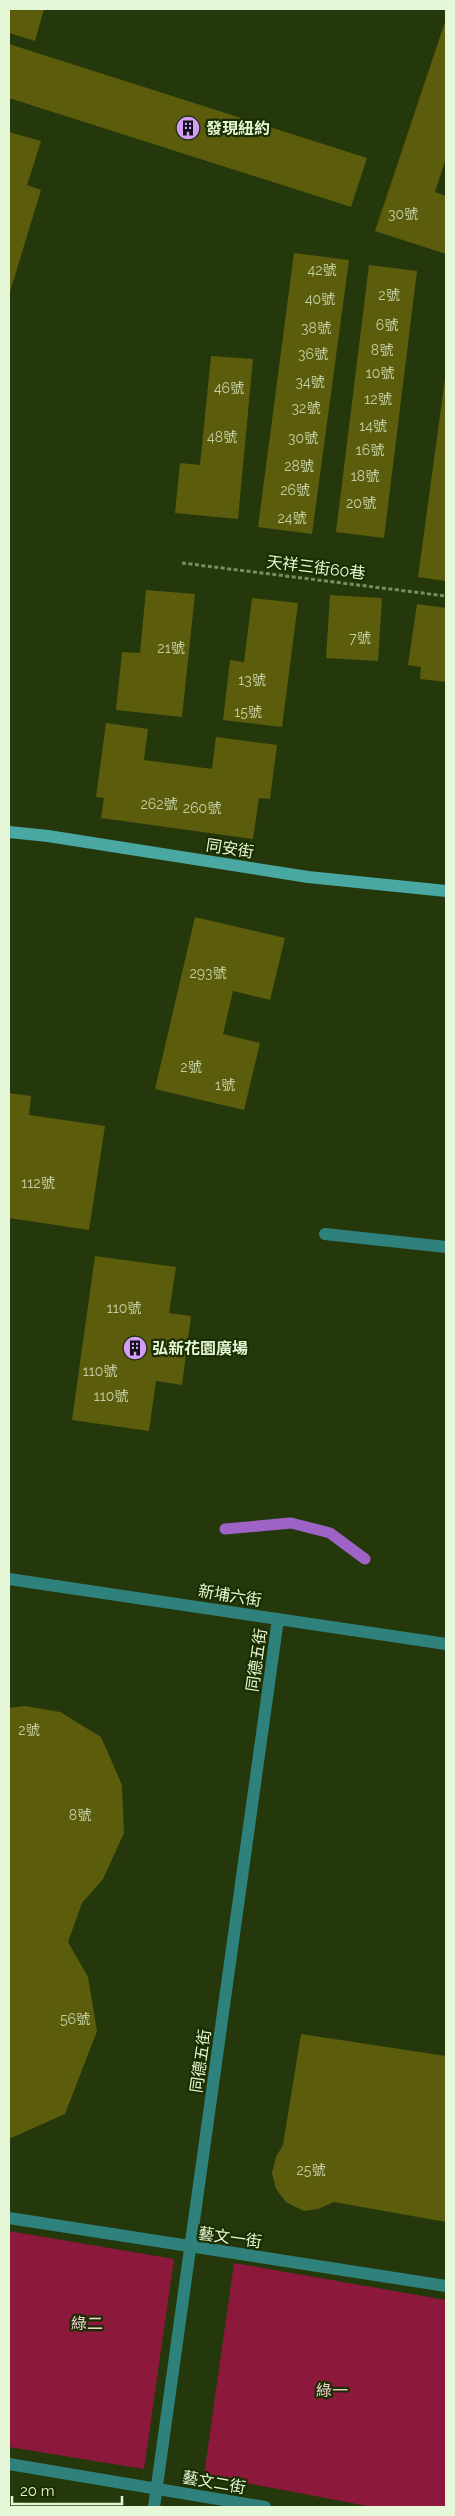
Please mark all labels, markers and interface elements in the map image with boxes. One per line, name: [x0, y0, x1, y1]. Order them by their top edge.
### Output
building icon: 發現紐約: [175, 115, 201, 141]
place label: 發現紐約: [206, 119, 270, 138]
house number: 30號: [388, 206, 418, 222]
house number: 42號: [308, 262, 336, 278]
house number: 2號: [378, 287, 400, 303]
house number: 40號: [305, 291, 335, 307]
house number: 6號: [376, 317, 398, 333]
house number: 38號: [301, 320, 331, 336]
house number: 8號: [371, 342, 393, 358]
house number: 36號: [298, 346, 328, 362]
house number: 10號: [366, 365, 394, 381]
house number: 34號: [295, 374, 325, 390]
house number: 46號: [214, 380, 244, 396]
house number: 12號: [364, 391, 392, 407]
house number: 32號: [292, 400, 320, 416]
house number: 14號: [359, 418, 387, 434]
house number: 48號: [207, 429, 237, 445]
house number: 30號: [288, 430, 318, 446]
house number: 16號: [356, 442, 384, 458]
house number: 28號: [284, 458, 314, 474]
house number: 18號: [351, 468, 379, 484]
house number: 26號: [280, 482, 310, 498]
house number: 20號: [346, 495, 376, 511]
house number: 24號: [278, 510, 306, 526]
street label: 天祥三街60巷: [265, 552, 366, 583]
house number: 7號: [349, 630, 371, 646]
house number: 21號: [157, 640, 185, 656]
house number: 13號: [238, 672, 266, 688]
house number: 15號: [234, 704, 262, 720]
house number: 262號: [140, 796, 178, 812]
house number: 260號: [183, 800, 221, 816]
street label: 同安街: [205, 835, 255, 862]
house number: 293號: [190, 965, 226, 981]
house number: 2號: [180, 1059, 202, 1075]
house number: 1號: [215, 1077, 235, 1093]
house number: 112號: [21, 1175, 55, 1191]
house number: 110號: [107, 1300, 141, 1316]
building icon: 弘新花園廣場: [122, 1335, 148, 1361]
place label: 弘新花園廣場: [152, 1339, 248, 1358]
house number: 110號: [83, 1363, 117, 1379]
house number: 110號: [94, 1388, 128, 1404]
street label: 新埔六街: [197, 1581, 263, 1610]
street label: 同德五街: [243, 1627, 270, 1693]
house number: 2號: [18, 1722, 40, 1738]
house number: 8號: [69, 1807, 91, 1823]
house number: 56號: [60, 2011, 90, 2027]
street label: 同德五街: [187, 2028, 214, 2094]
house number: 25號: [297, 2162, 325, 2178]
street label: 藝文一街: [197, 2224, 263, 2251]
park label: 綠二: [71, 2314, 103, 2333]
park label: 綠一: [316, 2381, 348, 2400]
street label: 藝文二街: [181, 2468, 247, 2497]
scale bar: [12, 2474, 122, 2506]
text: 20 m: [20, 2482, 55, 2500]

